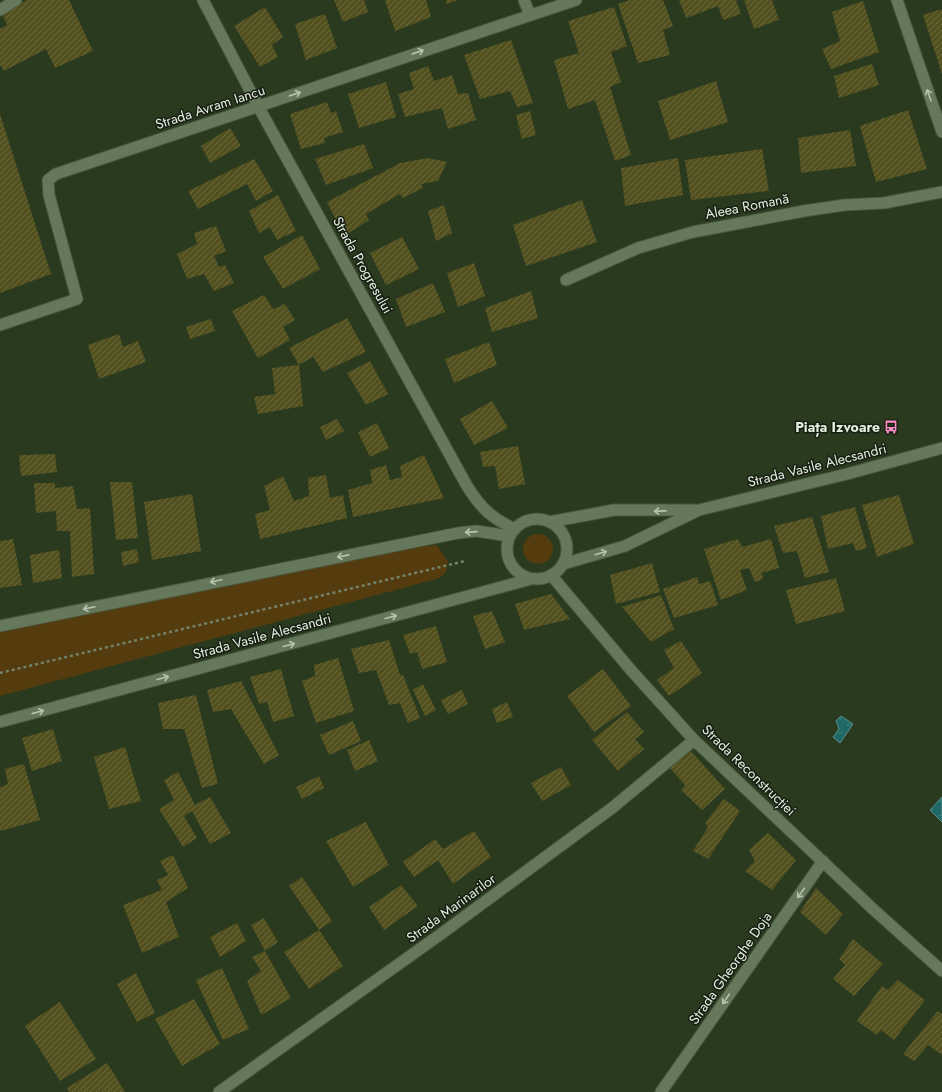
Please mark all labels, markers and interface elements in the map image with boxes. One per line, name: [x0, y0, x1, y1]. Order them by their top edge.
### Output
one-way arrow: [412, 48, 424, 56]
street label: Strada Avram Iancu: [153, 80, 267, 134]
one-way arrow: [925, 89, 933, 101]
one-way arrow: [288, 90, 301, 97]
street label: Aleea Romană: [703, 188, 791, 224]
street label: Strada Progresului: [328, 213, 398, 317]
place label: Piața Izvoare: [795, 417, 880, 438]
bus stop icon: Piața Izvoare: [883, 419, 899, 435]
street label: Strada Vasile Alecsandri: [745, 438, 889, 492]
one-way arrow: [654, 507, 667, 514]
one-way arrow: [465, 528, 478, 535]
one-way arrow: [594, 549, 607, 556]
one-way arrow: [337, 552, 350, 560]
one-way arrow: [210, 577, 223, 585]
one-way arrow: [82, 604, 95, 612]
street label: Strada Vasile Alecsandri: [191, 608, 333, 664]
one-way arrow: [384, 613, 397, 620]
one-way arrow: [282, 640, 295, 648]
one-way arrow: [157, 674, 170, 681]
one-way arrow: [31, 707, 44, 715]
street label: Strada Reconstrucției: [697, 720, 801, 821]
street label: Strada Marinarilor: [402, 869, 500, 947]
one-way arrow: [797, 887, 805, 898]
street label: Strada Gheorghe Doja: [684, 908, 776, 1028]
one-way arrow: [722, 993, 730, 1004]

